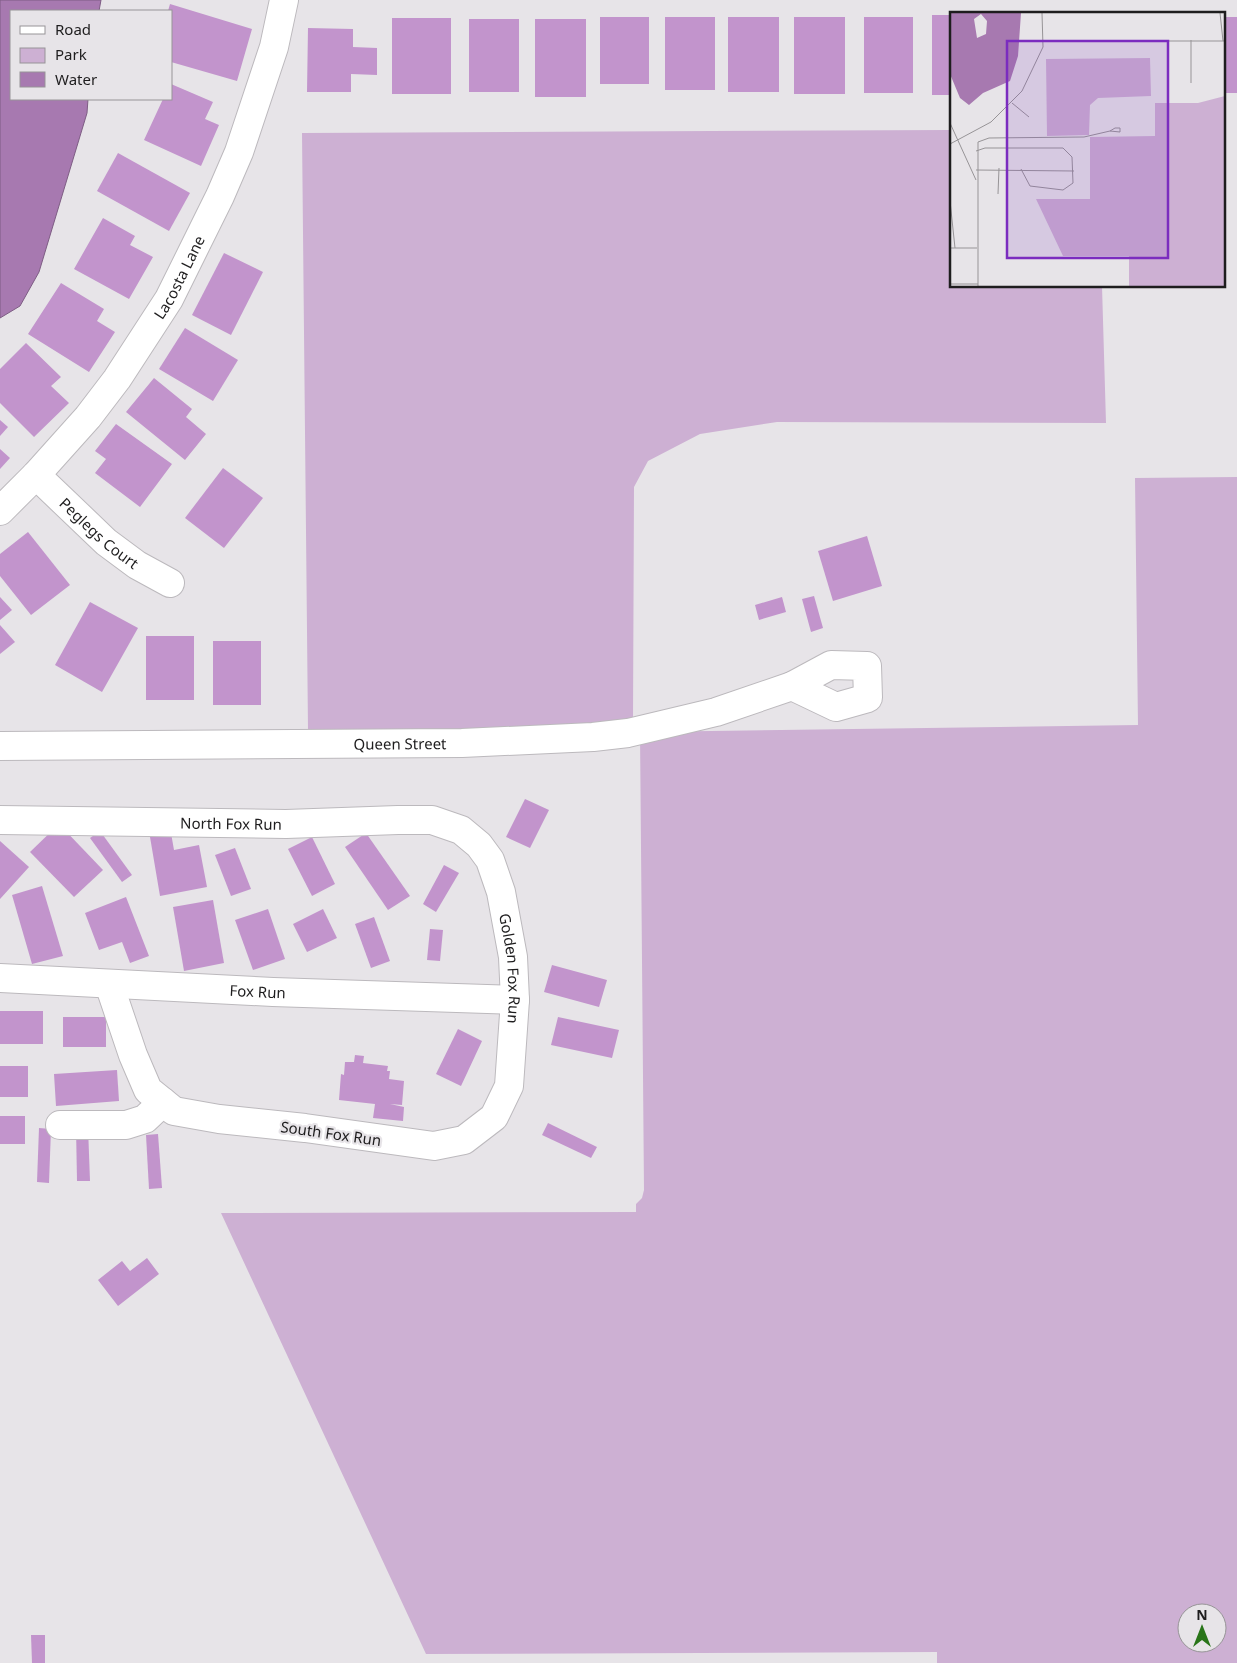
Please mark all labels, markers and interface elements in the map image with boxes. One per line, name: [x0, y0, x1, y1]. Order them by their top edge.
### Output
legend: [10, 10, 172, 100]
inset map: [950, 12, 1224, 288]
text: Road: [55, 19, 91, 39]
text: Park: [55, 44, 87, 64]
text: Water: [55, 69, 97, 89]
street label: Lacosta Lane: [149, 232, 209, 323]
street label: Peglegs Court: [55, 493, 143, 573]
street label: Queen Street: [353, 733, 447, 754]
street label: North Fox Run: [180, 813, 282, 834]
street label: Golden Fox Run: [495, 912, 525, 1024]
street label: Fox Run: [229, 980, 286, 1002]
street label: South Fox Run: [279, 1116, 383, 1150]
north arrow: [1177, 1603, 1227, 1653]
text: N: [1196, 1605, 1208, 1624]

